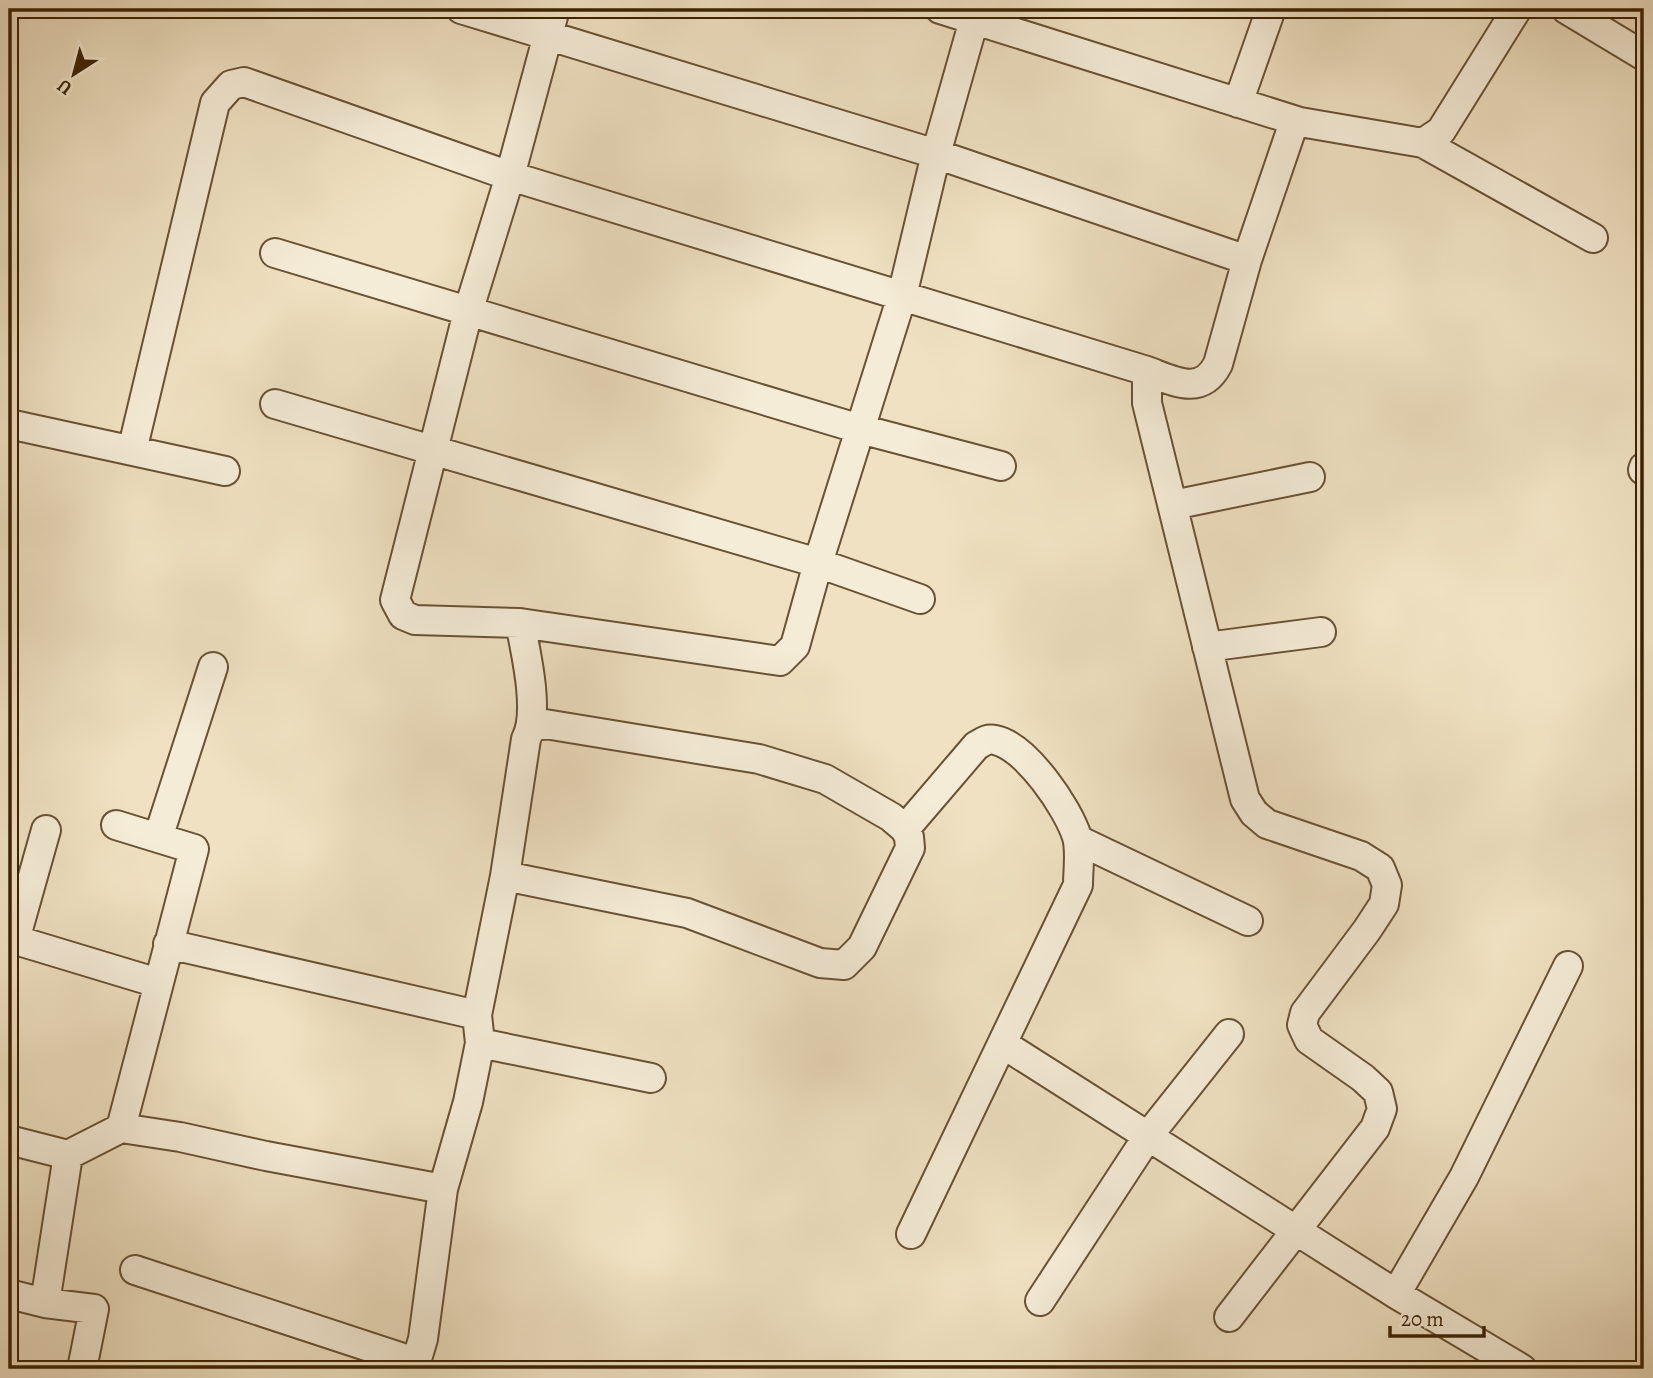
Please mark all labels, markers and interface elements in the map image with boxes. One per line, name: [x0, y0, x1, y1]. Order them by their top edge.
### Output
north arrow: [38, 38, 108, 108]
text: U: [51, 72, 77, 101]
scale bar: [1390, 1294, 1485, 1338]
text: 20 m: [1401, 1305, 1444, 1333]

